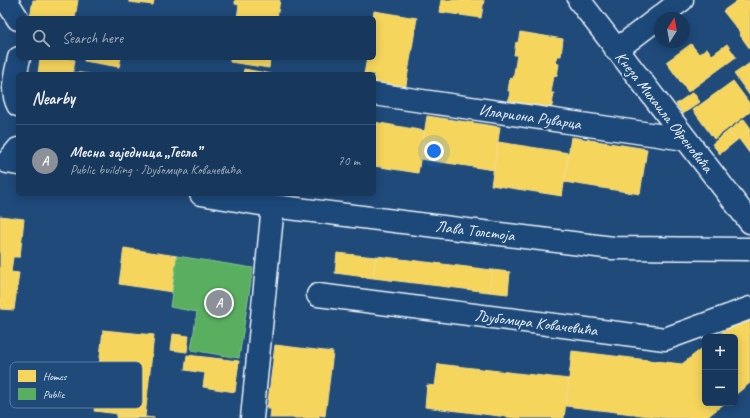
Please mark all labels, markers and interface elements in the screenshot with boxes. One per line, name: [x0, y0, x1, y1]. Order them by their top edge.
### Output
north arrow: [654, 12, 690, 48]
search box: [16, 16, 376, 60]
icon: search: [30, 27, 52, 49]
text: Search here: [62, 29, 123, 48]
street label: Кнеза Михаила Обреновића: [611, 47, 718, 177]
text: Nearby: [32, 88, 75, 109]
street label: Илариона Руварца: [478, 100, 583, 134]
your location: [424, 141, 444, 161]
text: Месна заједница „Тесла”: [70, 143, 201, 162]
text: A: [42, 153, 48, 169]
text: 70 m: [338, 153, 360, 169]
text: Public building · Љубомира Ковачевића: [70, 162, 241, 178]
street label: Лава Толстоја: [434, 216, 517, 246]
pin: A: [206, 288, 232, 318]
street label: Љубомира Ковачевића: [473, 306, 600, 341]
map controls: [702, 334, 738, 406]
button: +: [702, 334, 738, 370]
legend: [10, 362, 142, 408]
text: Homes: [43, 369, 68, 383]
button: −: [702, 370, 738, 406]
text: Public: [43, 387, 65, 401]

